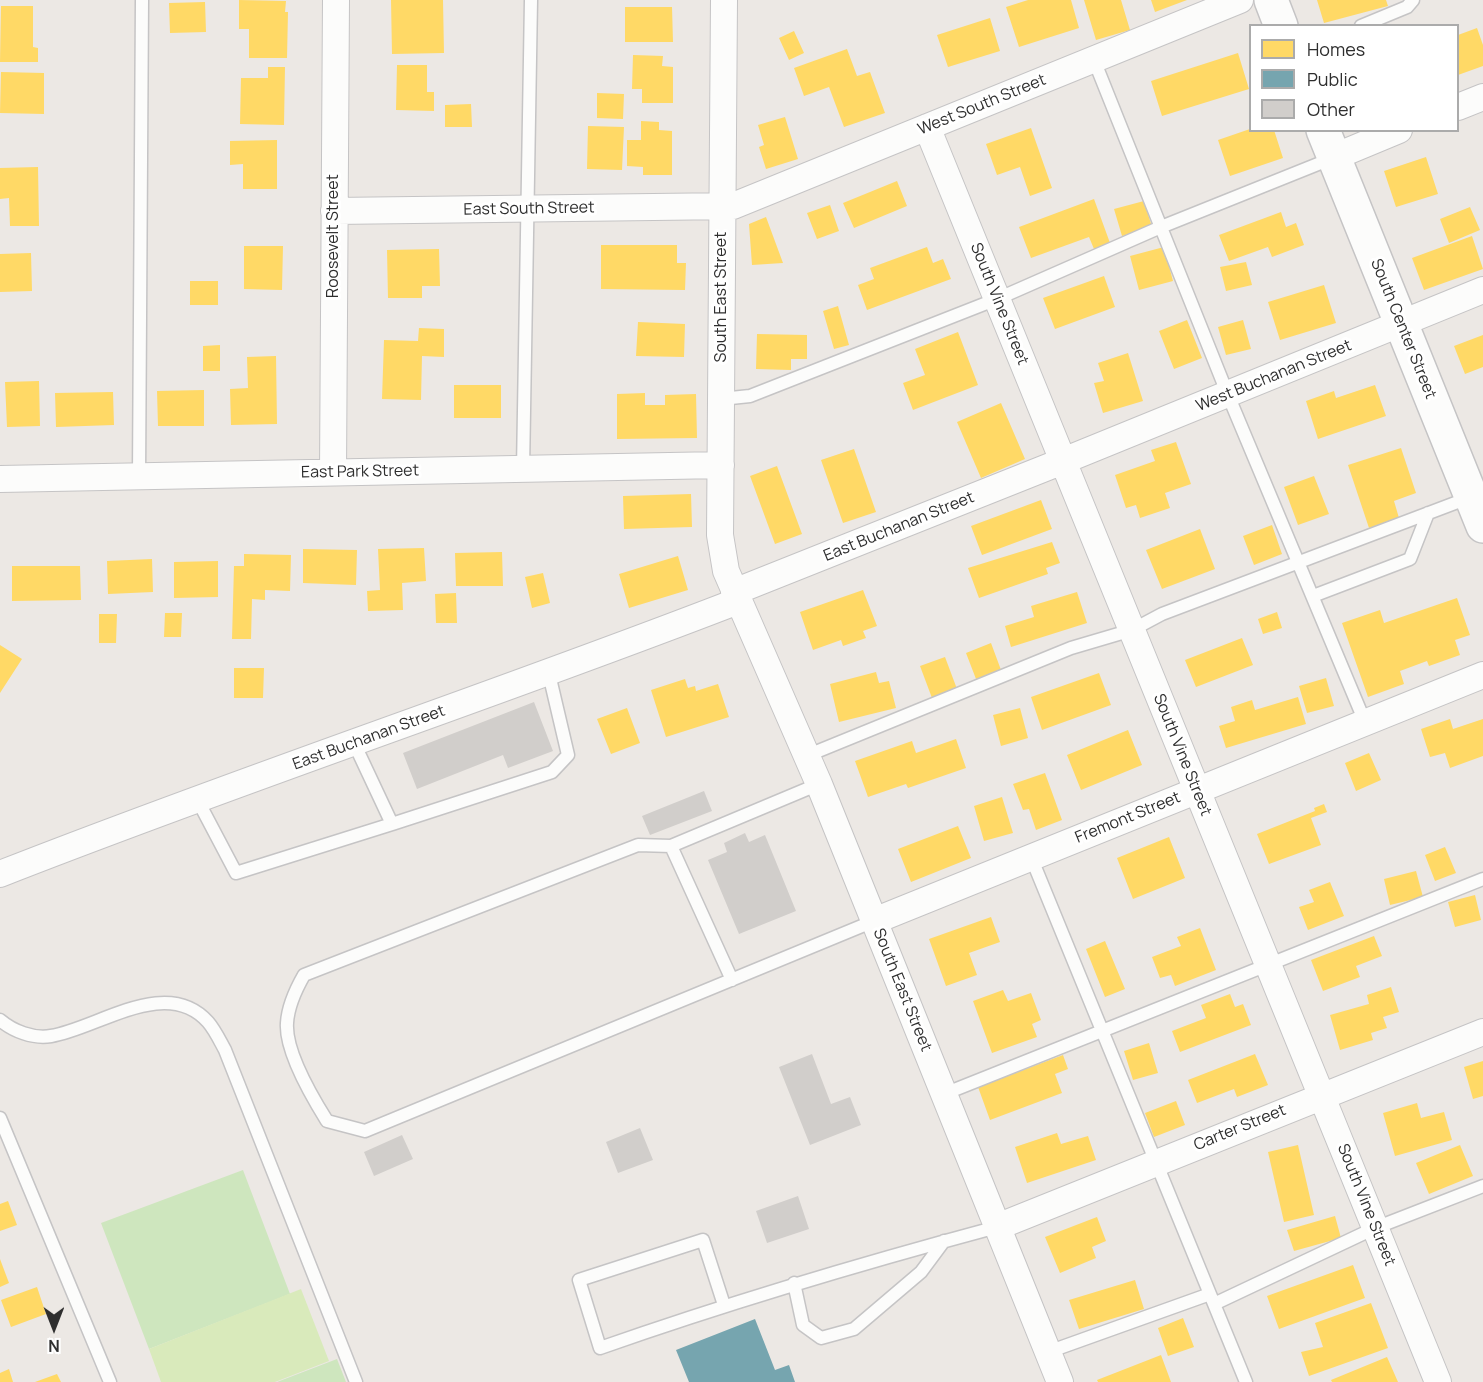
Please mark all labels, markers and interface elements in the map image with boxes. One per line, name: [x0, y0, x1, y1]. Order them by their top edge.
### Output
legend: [1249, 24, 1459, 132]
text: Homes: [1307, 37, 1365, 61]
text: Public: [1307, 67, 1358, 91]
street label: West South Street: [915, 71, 1049, 139]
text: Other: [1307, 97, 1355, 121]
street label: Roosevelt Street: [324, 174, 344, 298]
street label: East South Street: [463, 198, 595, 220]
street label: South East Street: [712, 232, 732, 362]
street label: South Vine Street: [966, 240, 1032, 368]
street label: South Center Street: [1366, 256, 1440, 402]
street label: West Buchanan Street: [1193, 336, 1355, 416]
street label: East Park Street: [301, 461, 419, 483]
street label: East Buchanan Street: [821, 488, 977, 566]
street label: South Vine Street: [1149, 691, 1215, 819]
street label: East Buchanan Street: [290, 702, 448, 774]
street label: Fremont Street: [1073, 788, 1183, 848]
street label: South East Street: [869, 926, 935, 1054]
street label: Carter Street: [1191, 1101, 1289, 1155]
street label: South Vine Street: [1333, 1141, 1399, 1269]
north arrow: [24, 1298, 84, 1358]
text: N: [48, 1335, 60, 1357]

